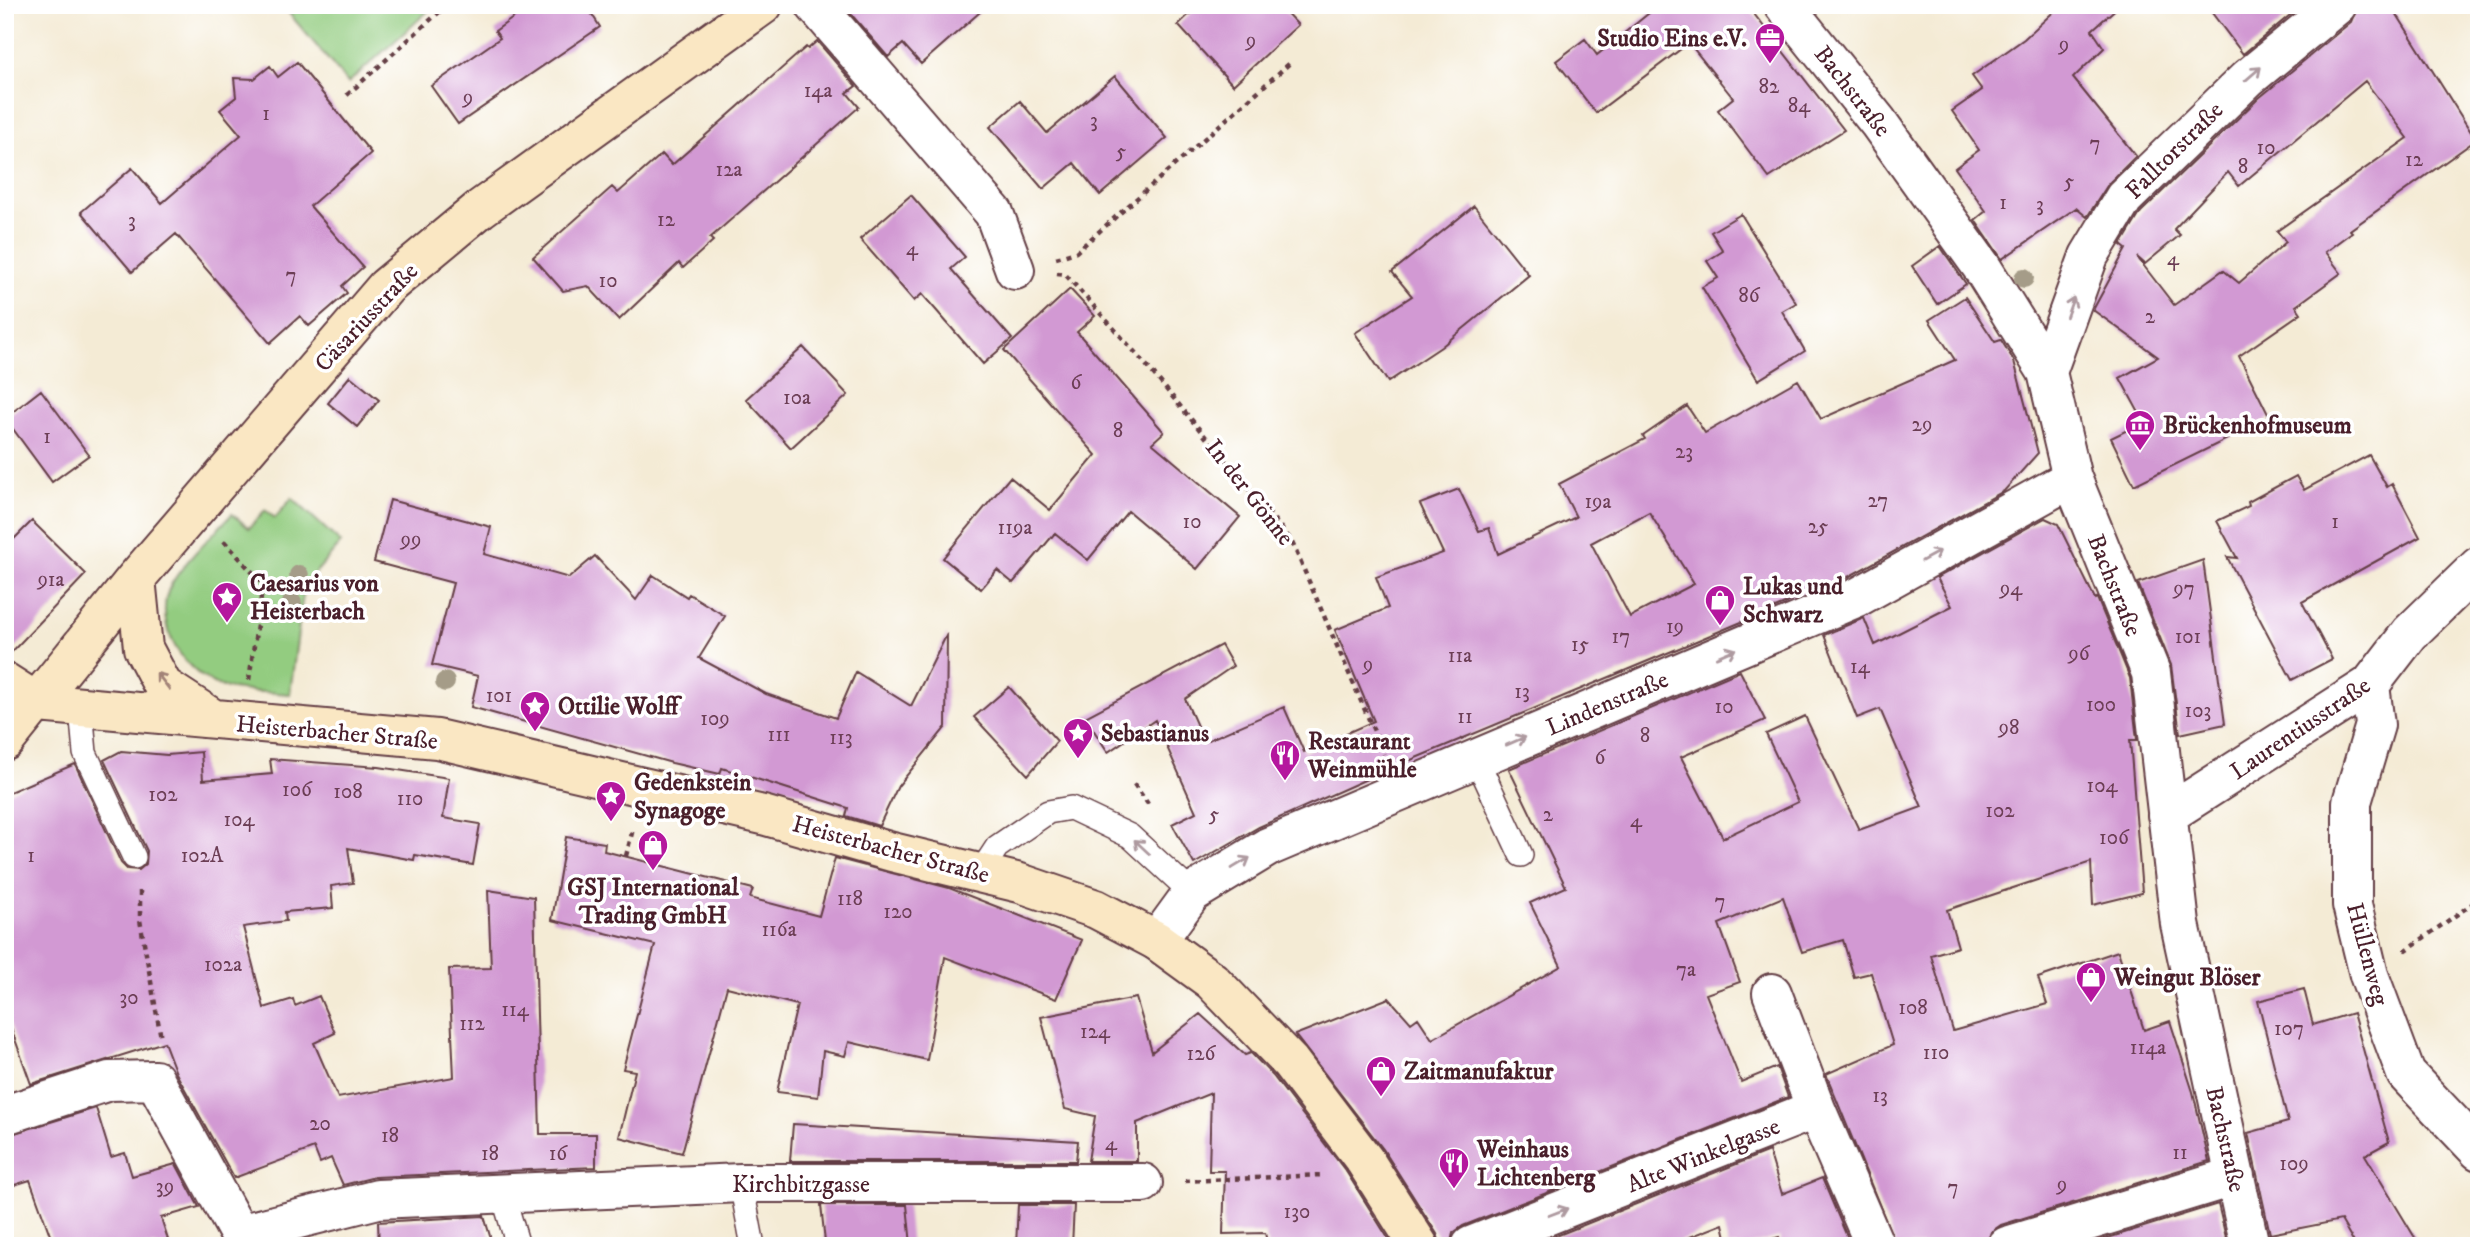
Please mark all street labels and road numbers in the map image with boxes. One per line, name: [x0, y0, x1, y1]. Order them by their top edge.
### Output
street label: Bachstraße: [1807, 40, 1897, 143]
street label: Falltorstraße: [2120, 96, 2230, 206]
street label: Cäsariusstraße: [309, 257, 425, 378]
street label: In der Gönne: [1198, 433, 1300, 552]
street label: Bachstraße: [2080, 530, 2148, 641]
street label: Lindenstraße: [1542, 665, 1673, 743]
street label: Laurentiusstraße: [2225, 671, 2377, 787]
street label: Heisterbacher Straße: [235, 709, 439, 757]
street label: Heisterbacher Straße: [789, 809, 993, 891]
street label: Hüllenweg: [2339, 900, 2395, 1009]
street label: Bachstraße: [2198, 1083, 2252, 1195]
street label: Alte Winkelgasse: [1622, 1112, 1784, 1200]
street label: Kirchbitzgasse: [732, 1170, 870, 1200]

